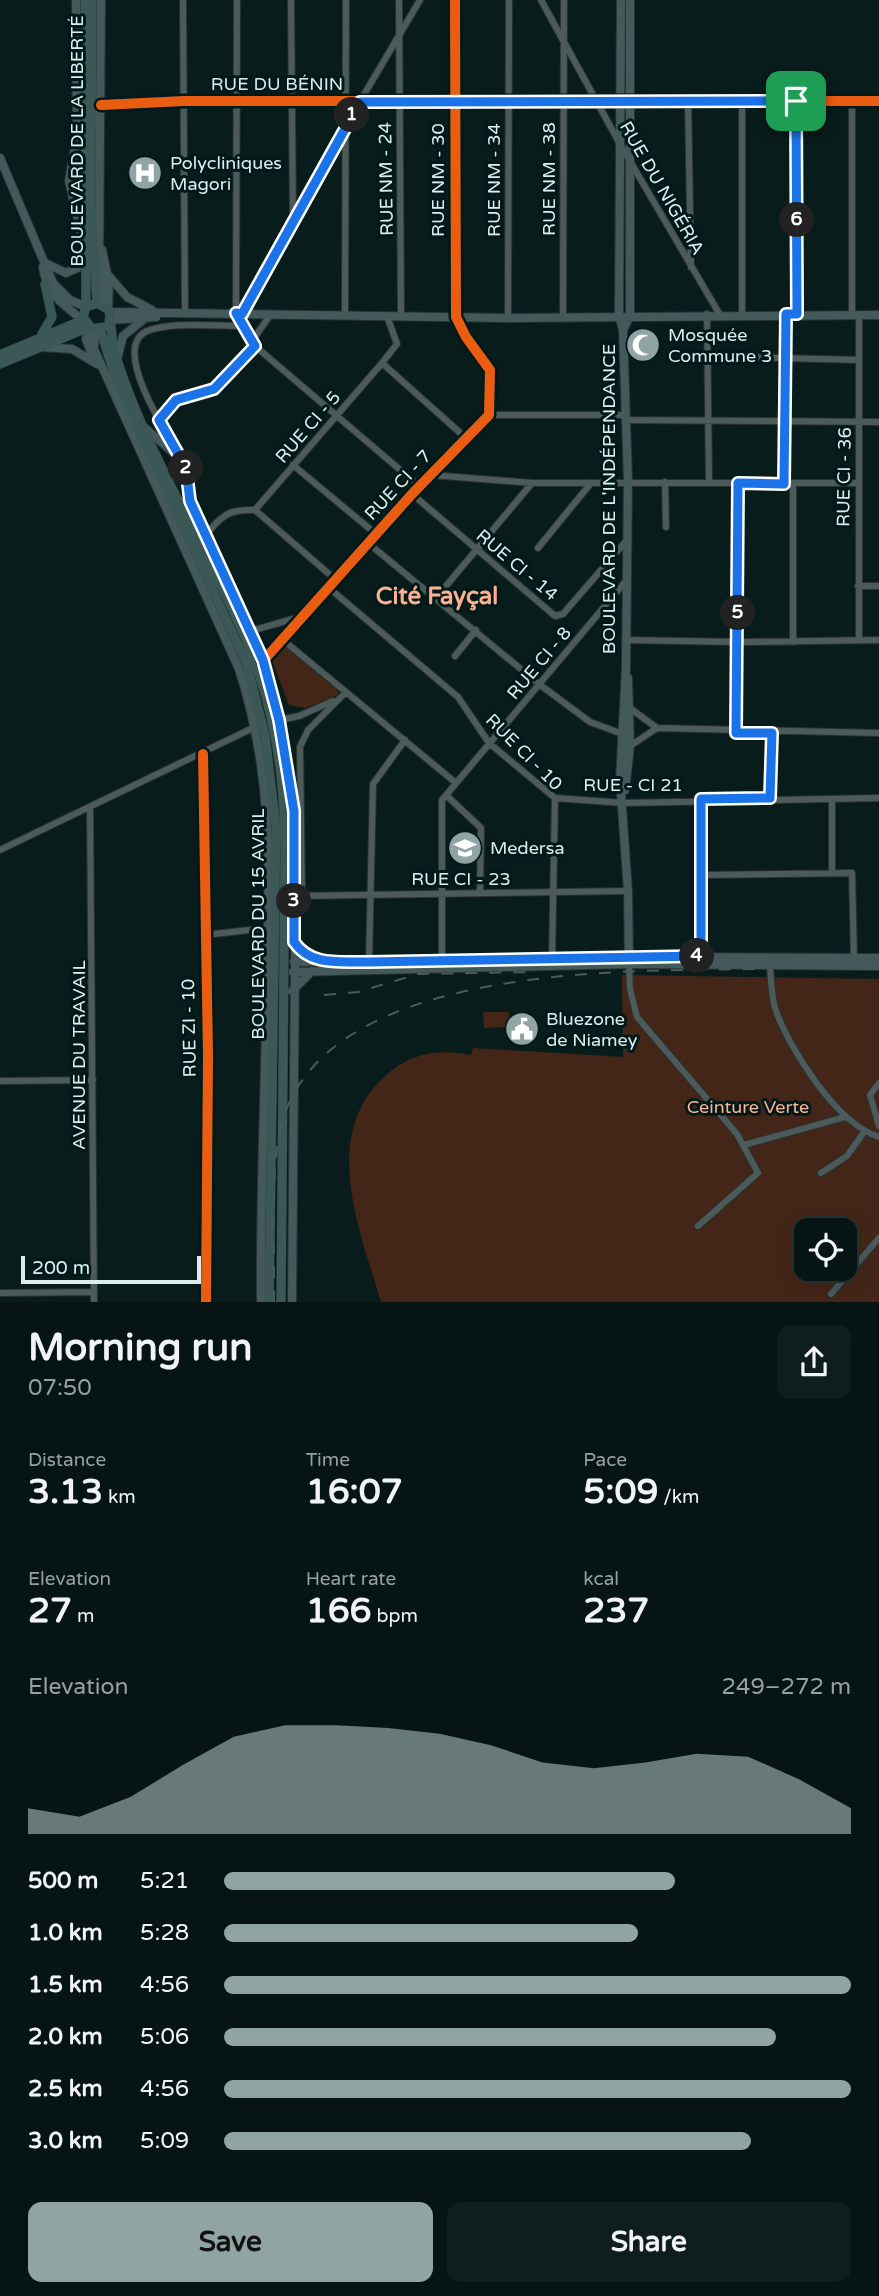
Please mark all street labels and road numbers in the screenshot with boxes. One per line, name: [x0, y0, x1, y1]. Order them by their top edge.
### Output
street label: BOULEVARD DE LA LIBERTÉ: [66, 15, 88, 267]
street label: RUE DU BÉNIN: [211, 73, 343, 95]
street label: RUE DU NIGÉRIA: [615, 117, 709, 259]
street label: RUE NM - 24: [374, 122, 398, 236]
street label: RUE NM - 38: [538, 122, 560, 236]
street label: RUE NM - 30: [427, 123, 449, 237]
street label: RUE NM - 34: [483, 123, 505, 237]
street label: BOULEVARD DE L'INDÉPENDANCE: [598, 344, 620, 654]
street label: RUE CI - 5: [271, 386, 345, 468]
street label: RUE CI - 36: [832, 427, 856, 527]
street label: RUE CI - 7: [360, 445, 436, 525]
street label: RUE CI - 14: [472, 525, 562, 605]
street label: RUE CI - 8: [502, 622, 576, 704]
street label: RUE CI - 10: [481, 709, 567, 795]
street label: RUE - CI 21: [583, 774, 683, 796]
street label: BOULEVARD DU 15 AVRIL: [247, 808, 269, 1040]
street label: RUE CI - 23: [411, 868, 511, 890]
street label: AVENUE DU TRAVAIL: [68, 959, 90, 1150]
street label: RUE ZI - 10: [177, 979, 201, 1077]

